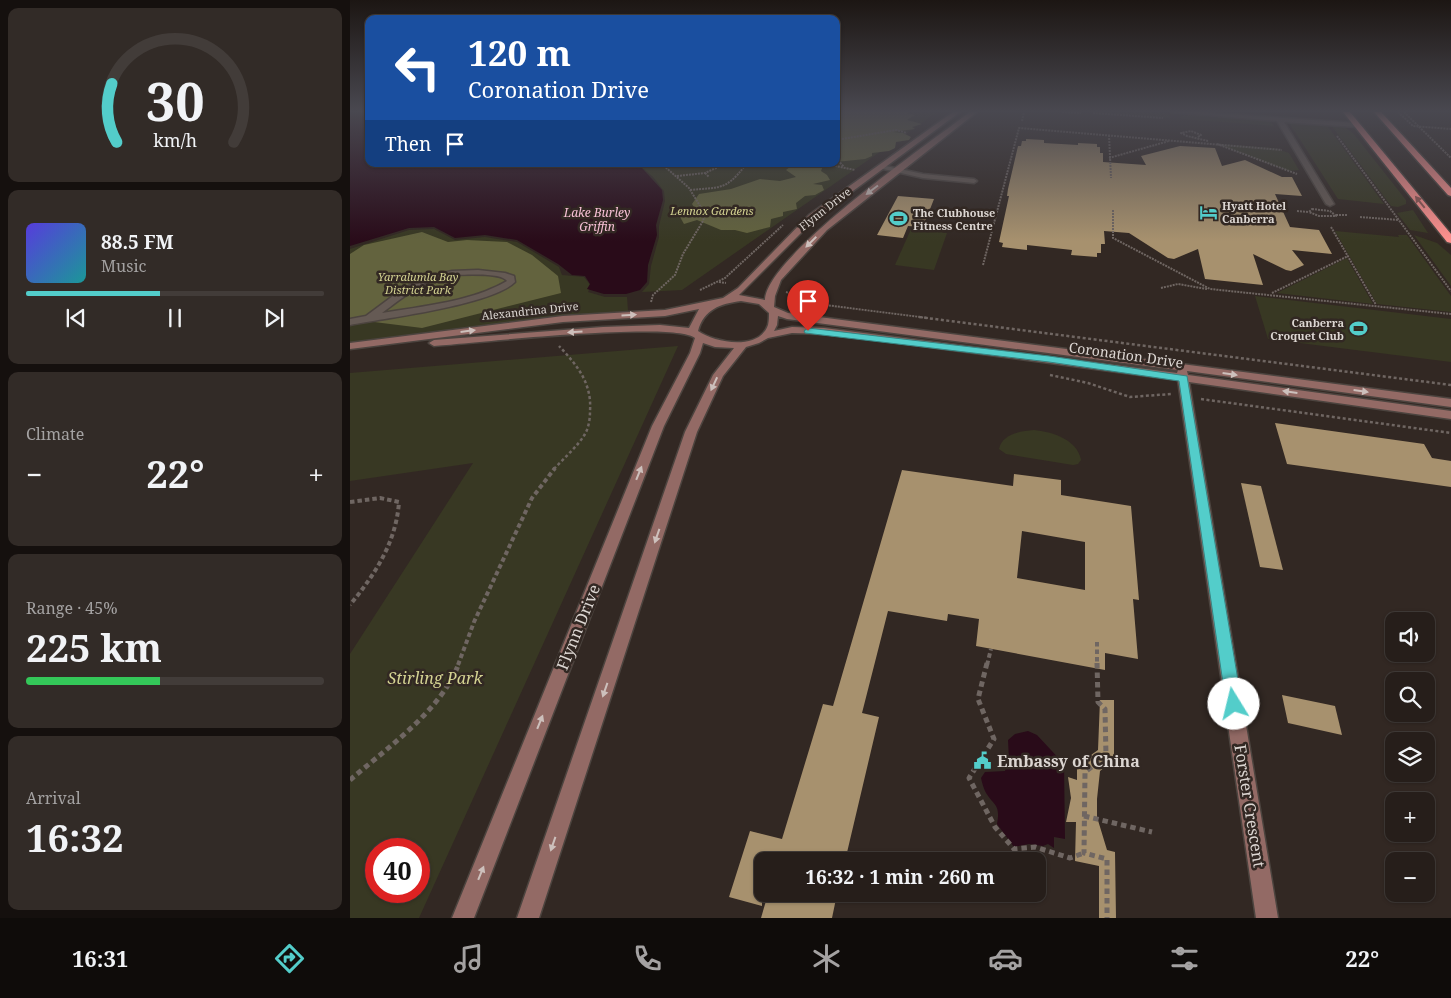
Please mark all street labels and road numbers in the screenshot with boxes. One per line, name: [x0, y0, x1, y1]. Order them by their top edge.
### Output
street label: Flynn Drive: [796, 184, 854, 234]
street label: Alexandrina Drive: [481, 298, 579, 323]
street label: Coronation Drive: [1068, 337, 1184, 372]
street label: Flynn Drive: [551, 581, 605, 673]
street label: Forster Crescent: [1229, 743, 1271, 869]

